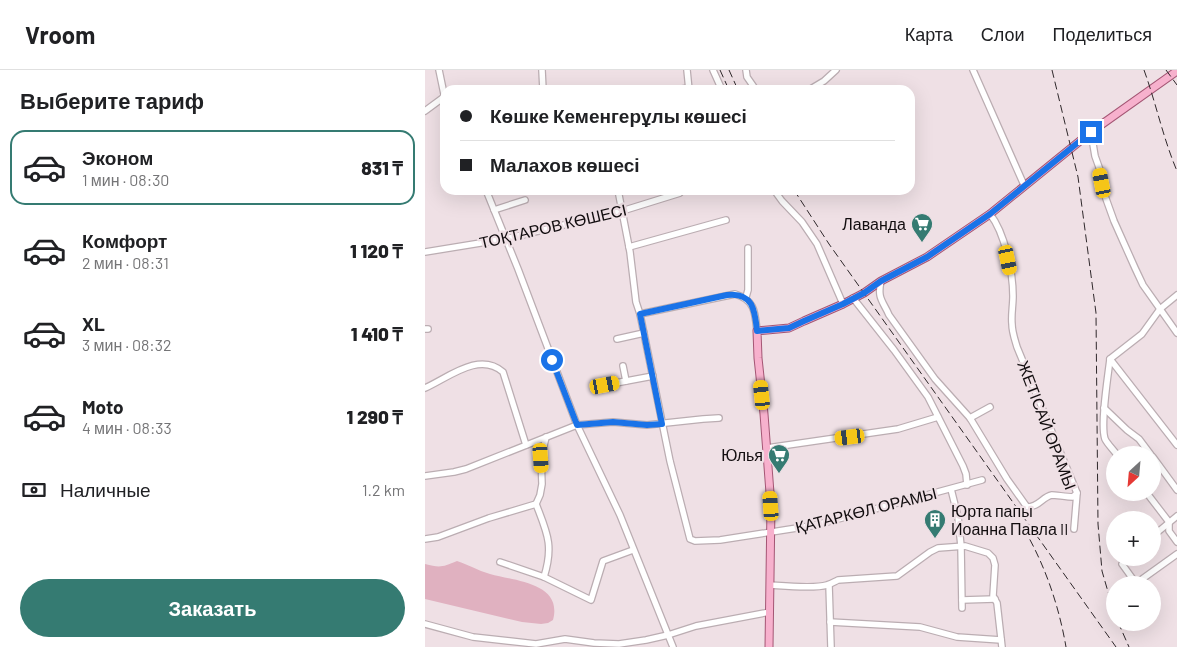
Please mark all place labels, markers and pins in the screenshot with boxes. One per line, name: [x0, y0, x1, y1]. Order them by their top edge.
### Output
supermarket icon: Лаванда: [910, 212, 934, 243]
place label: Лаванда: [842, 214, 906, 233]
supermarket icon: Юлья: [767, 443, 791, 474]
place label: Юлья: [721, 445, 763, 464]
place label: Юрта папы Иоанна Павла II: [951, 501, 1068, 538]
building icon: Юрта папы Иоанна Павла II: [923, 508, 947, 539]

